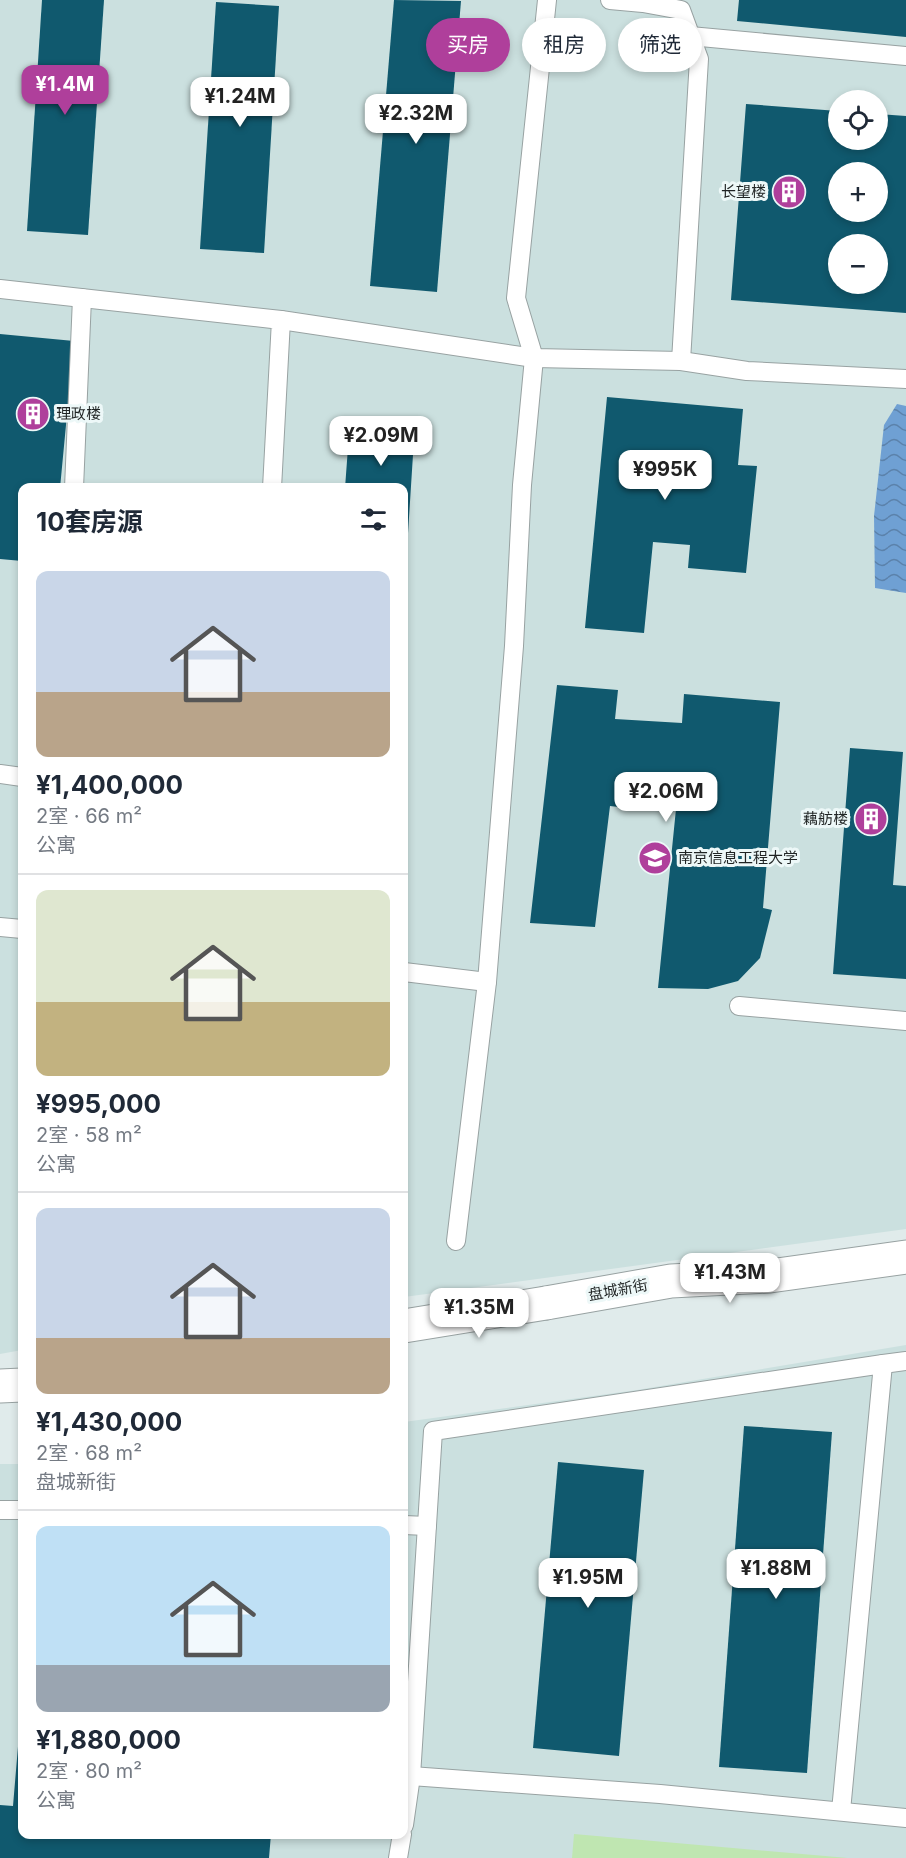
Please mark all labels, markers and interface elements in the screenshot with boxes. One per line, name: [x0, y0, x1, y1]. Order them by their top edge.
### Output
chip: 买房: [426, 18, 510, 72]
chip: 租房: [522, 18, 606, 72]
chip: 筛选: [618, 18, 702, 72]
pin: ¥1.4M: [23, 65, 107, 116]
text: ¥1.4M: [36, 72, 94, 96]
pin: ¥1.24M: [191, 77, 289, 128]
text: ¥1.24M: [204, 84, 276, 108]
map controls: [828, 90, 888, 294]
button: locate: [828, 90, 888, 150]
pin: ¥2.32M: [367, 94, 465, 145]
text: ¥2.32M: [379, 101, 453, 125]
button: +: [828, 162, 888, 222]
building icon: 长望楼: [771, 174, 807, 210]
place label: 长望楼: [721, 182, 766, 201]
button: −: [828, 234, 888, 294]
building icon: 理政楼: [15, 396, 51, 432]
place label: 理政楼: [56, 404, 101, 423]
pin: ¥2.09M: [332, 416, 430, 467]
text: ¥2.09M: [343, 423, 419, 447]
pin: ¥995K: [623, 450, 707, 501]
text: ¥995K: [633, 457, 697, 481]
icon: filters: [357, 503, 390, 536]
text: 10套房源: [36, 506, 143, 537]
icon: home: [159, 610, 267, 718]
text: ¥1,400,000: [36, 769, 183, 800]
pin: ¥2.06M: [617, 772, 715, 823]
text: ¥2.06M: [628, 779, 704, 803]
building icon: 藕舫楼: [853, 801, 889, 837]
text: 2室 · 66 m²: [36, 804, 142, 828]
place label: 藕舫楼: [803, 809, 848, 828]
text: 公寓: [36, 833, 76, 857]
school or university icon: 南京信息工程大学: [637, 840, 673, 876]
place label: 南京信息工程大学: [678, 848, 798, 867]
icon: home: [159, 929, 267, 1037]
text: ¥995,000: [36, 1088, 161, 1119]
text: 2室 · 58 m²: [36, 1123, 142, 1147]
text: 公寓: [36, 1152, 76, 1176]
icon: home: [159, 1247, 267, 1355]
pin: ¥1.43M: [681, 1253, 779, 1304]
text: ¥1.43M: [694, 1260, 766, 1284]
street label: 盘城新街: [587, 1275, 649, 1304]
pin: ¥1.35M: [430, 1288, 528, 1339]
text: ¥1.35M: [444, 1295, 514, 1319]
text: ¥1,430,000: [36, 1406, 182, 1437]
text: 2室 · 68 m²: [36, 1441, 142, 1465]
text: 盘城新街: [36, 1470, 116, 1494]
pin: ¥1.88M: [727, 1549, 825, 1600]
text: ¥1.88M: [741, 1556, 811, 1580]
pin: ¥1.95M: [539, 1558, 637, 1609]
icon: home: [159, 1565, 267, 1673]
text: ¥1.95M: [553, 1565, 623, 1589]
text: ¥1,880,000: [36, 1724, 181, 1755]
text: 2室 · 80 m²: [36, 1759, 142, 1783]
text: 公寓: [36, 1788, 76, 1812]

